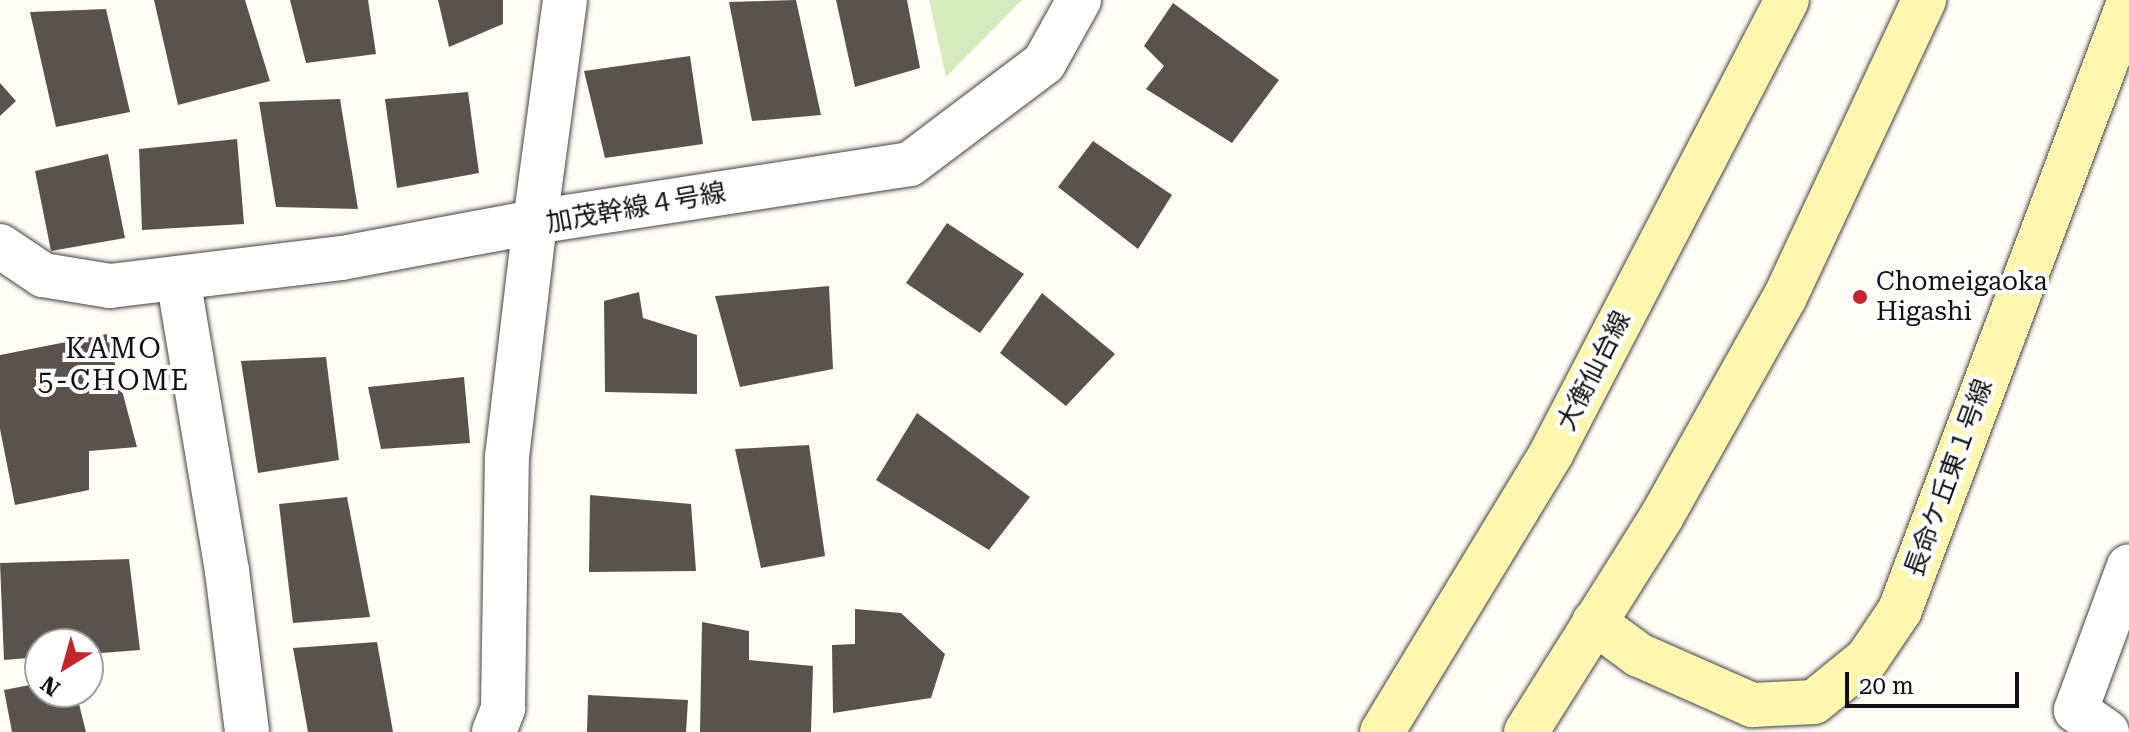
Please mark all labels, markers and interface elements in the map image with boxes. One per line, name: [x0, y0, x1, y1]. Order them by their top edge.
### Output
street label: 加茂幹線４号線: [544, 177, 728, 239]
place label: Chomeigaoka Higashi: [1876, 266, 2048, 328]
marker: Chomeigaoka Higashi: [1851, 288, 1869, 306]
street label: 大衡仙台線: [1551, 306, 1637, 436]
district label: KAMO 5-CHOME: [38, 332, 190, 398]
street label: 長命ケ丘東１号線: [1899, 375, 1999, 581]
north arrow: [24, 628, 104, 708]
scale bar: [1849, 656, 2023, 706]
text: N: [36, 671, 65, 701]
text: 20 m: [1859, 672, 1914, 700]

